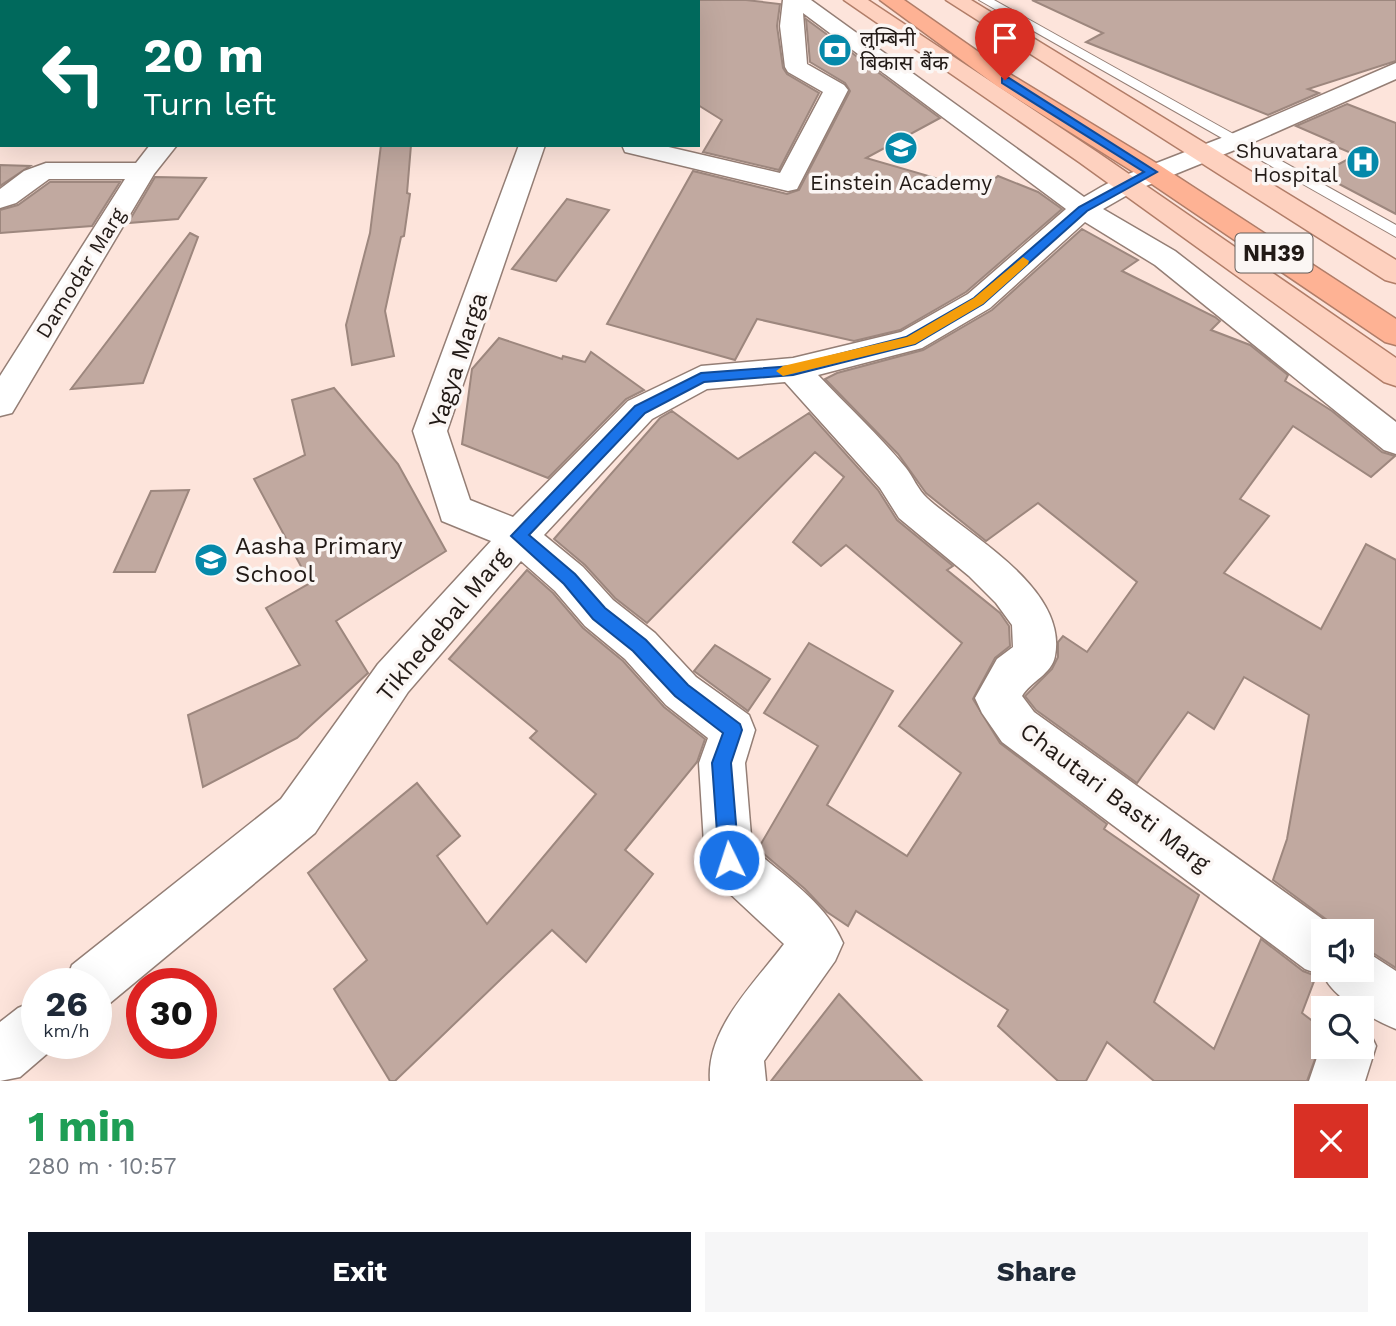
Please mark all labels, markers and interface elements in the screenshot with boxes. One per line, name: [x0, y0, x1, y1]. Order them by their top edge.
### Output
pin: [975, 8, 1035, 80]
icon: arrive: [986, 19, 1024, 57]
text: 20 m: [143, 26, 264, 84]
place label: लुम्बिनी बिकास बैंक: [860, 26, 949, 75]
icon: left: [28, 28, 119, 119]
bank icon: लुम्बिनी बिकास बैंक: [816, 31, 854, 69]
text: Turn left: [143, 85, 276, 123]
school or university icon: Einstein Academy: [882, 129, 920, 167]
place label: Shuvatara Hospital: [1236, 138, 1339, 187]
hospital icon: Shuvatara Hospital: [1344, 143, 1382, 181]
place label: Einstein Academy: [810, 170, 992, 195]
street label: Damodar Marg: [30, 203, 130, 343]
road number: NH39: [1236, 234, 1312, 272]
street label: Yagya Marga: [423, 289, 493, 431]
place label: Aasha Primary School: [235, 532, 403, 588]
school or university icon: Aasha Primary School: [192, 541, 230, 579]
street label: Tikhedebal Marg: [371, 543, 515, 707]
street label: Chautari Basti Marg: [1015, 717, 1216, 878]
position arrow: [692, 823, 766, 897]
map controls: [1311, 919, 1374, 1059]
button: sound: [1311, 919, 1374, 982]
speed limit sign: 30: [126, 968, 217, 1059]
text: 26: [45, 983, 88, 1025]
button: search: [1311, 996, 1374, 1059]
text: km/h: [43, 1020, 90, 1041]
text: 1 min: [28, 1102, 136, 1151]
button: close: [1294, 1104, 1368, 1178]
text: 280 m · 10:57: [28, 1153, 176, 1180]
button: Exit: [28, 1232, 691, 1312]
button: Share: [705, 1232, 1368, 1312]

